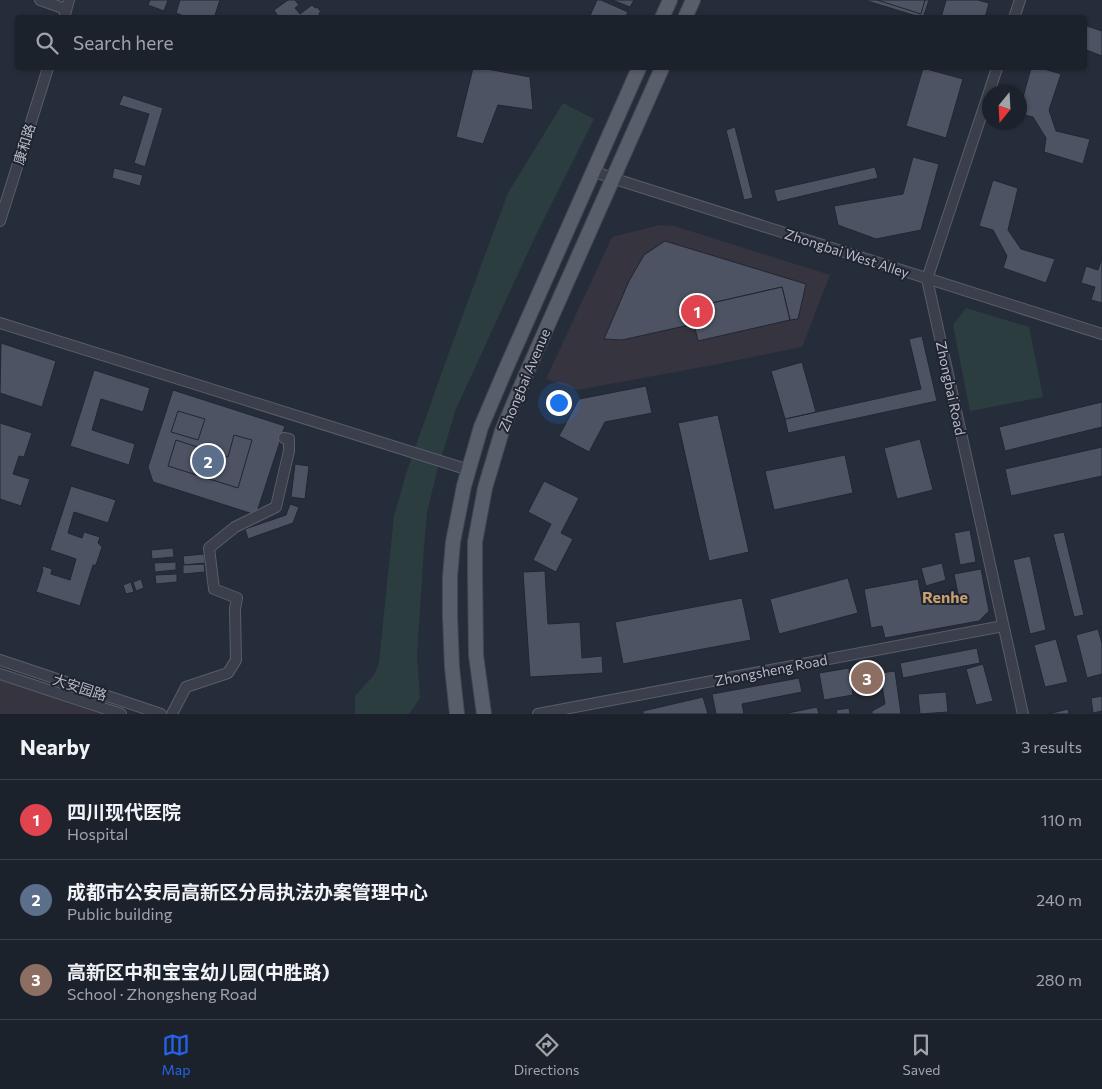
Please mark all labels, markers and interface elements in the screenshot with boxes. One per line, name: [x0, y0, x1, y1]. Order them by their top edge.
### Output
search box: [15, 15, 1087, 70]
icon: search: [33, 29, 61, 57]
text: Search here: [73, 31, 173, 54]
north arrow: [982, 85, 1027, 130]
street label: 康和路: [10, 121, 38, 167]
street label: Zhongbai West Alley: [783, 225, 911, 281]
pin: 1: [681, 292, 713, 330]
street label: Zhongbai Avenue: [495, 326, 553, 434]
street label: Zhongbai Road: [933, 339, 969, 437]
your location: [546, 390, 572, 416]
pin: 2: [192, 442, 224, 480]
district label: Renhe: [922, 587, 968, 606]
street label: Zhongsheng Road: [713, 651, 829, 689]
pin: 3: [851, 659, 883, 697]
street label: 大安园路: [51, 670, 109, 704]
text: Nearby: [20, 734, 90, 759]
text: 3 results: [1021, 737, 1082, 756]
text: 四川现代医院: [67, 800, 181, 823]
text: 1: [32, 810, 40, 829]
text: 110 m: [1041, 810, 1082, 829]
text: Hospital: [67, 824, 128, 843]
text: 成都市公安局高新区分局执法办案管理中心: [67, 880, 428, 903]
text: 2: [31, 890, 41, 909]
text: 240 m: [1036, 890, 1082, 909]
text: Public building: [67, 904, 172, 923]
text: 高新区中和宝宝幼儿园(中胜路): [67, 960, 330, 983]
text: 3: [31, 970, 41, 989]
text: 280 m: [1036, 970, 1082, 989]
text: School · Zhongsheng Road: [67, 984, 257, 1003]
tab: Map: [162, 1031, 190, 1078]
tab: Directions: [514, 1031, 579, 1078]
tab: Saved: [903, 1031, 940, 1078]

